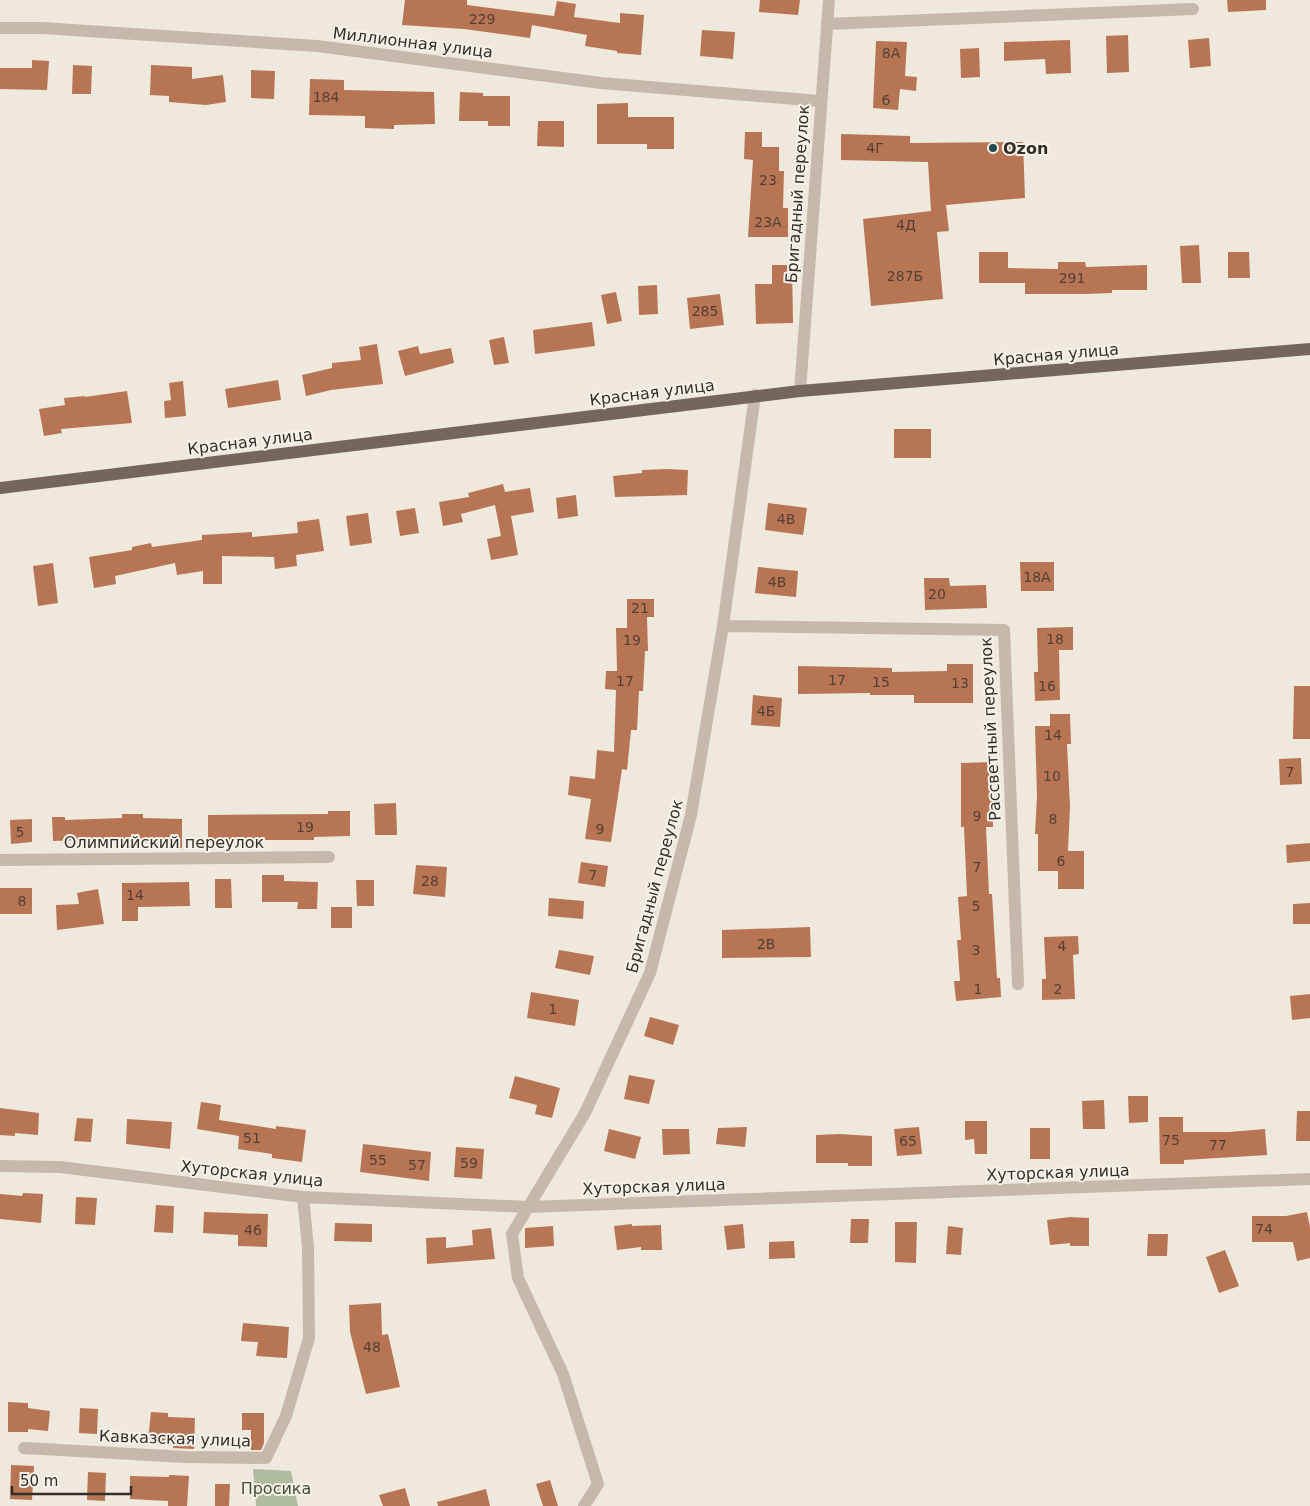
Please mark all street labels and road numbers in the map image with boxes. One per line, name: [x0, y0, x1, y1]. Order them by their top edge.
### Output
street label: Миллионная улица: [332, 23, 494, 62]
street label: Бригадный переулок: [782, 104, 813, 284]
street label: Красная улица: [993, 340, 1120, 369]
street label: Красная улица: [588, 375, 716, 410]
street label: Красная улица: [186, 424, 314, 459]
street label: Рассветный переулок: [976, 636, 1005, 821]
street label: Бригадный переулок: [622, 797, 687, 975]
street label: Олимпийский переулок: [64, 833, 265, 852]
street label: Хуторская улица: [180, 1157, 324, 1190]
street label: Хуторская улица: [986, 1161, 1130, 1184]
street label: Хуторская улица: [582, 1175, 726, 1198]
street label: Кавказская улица: [99, 1426, 251, 1451]

